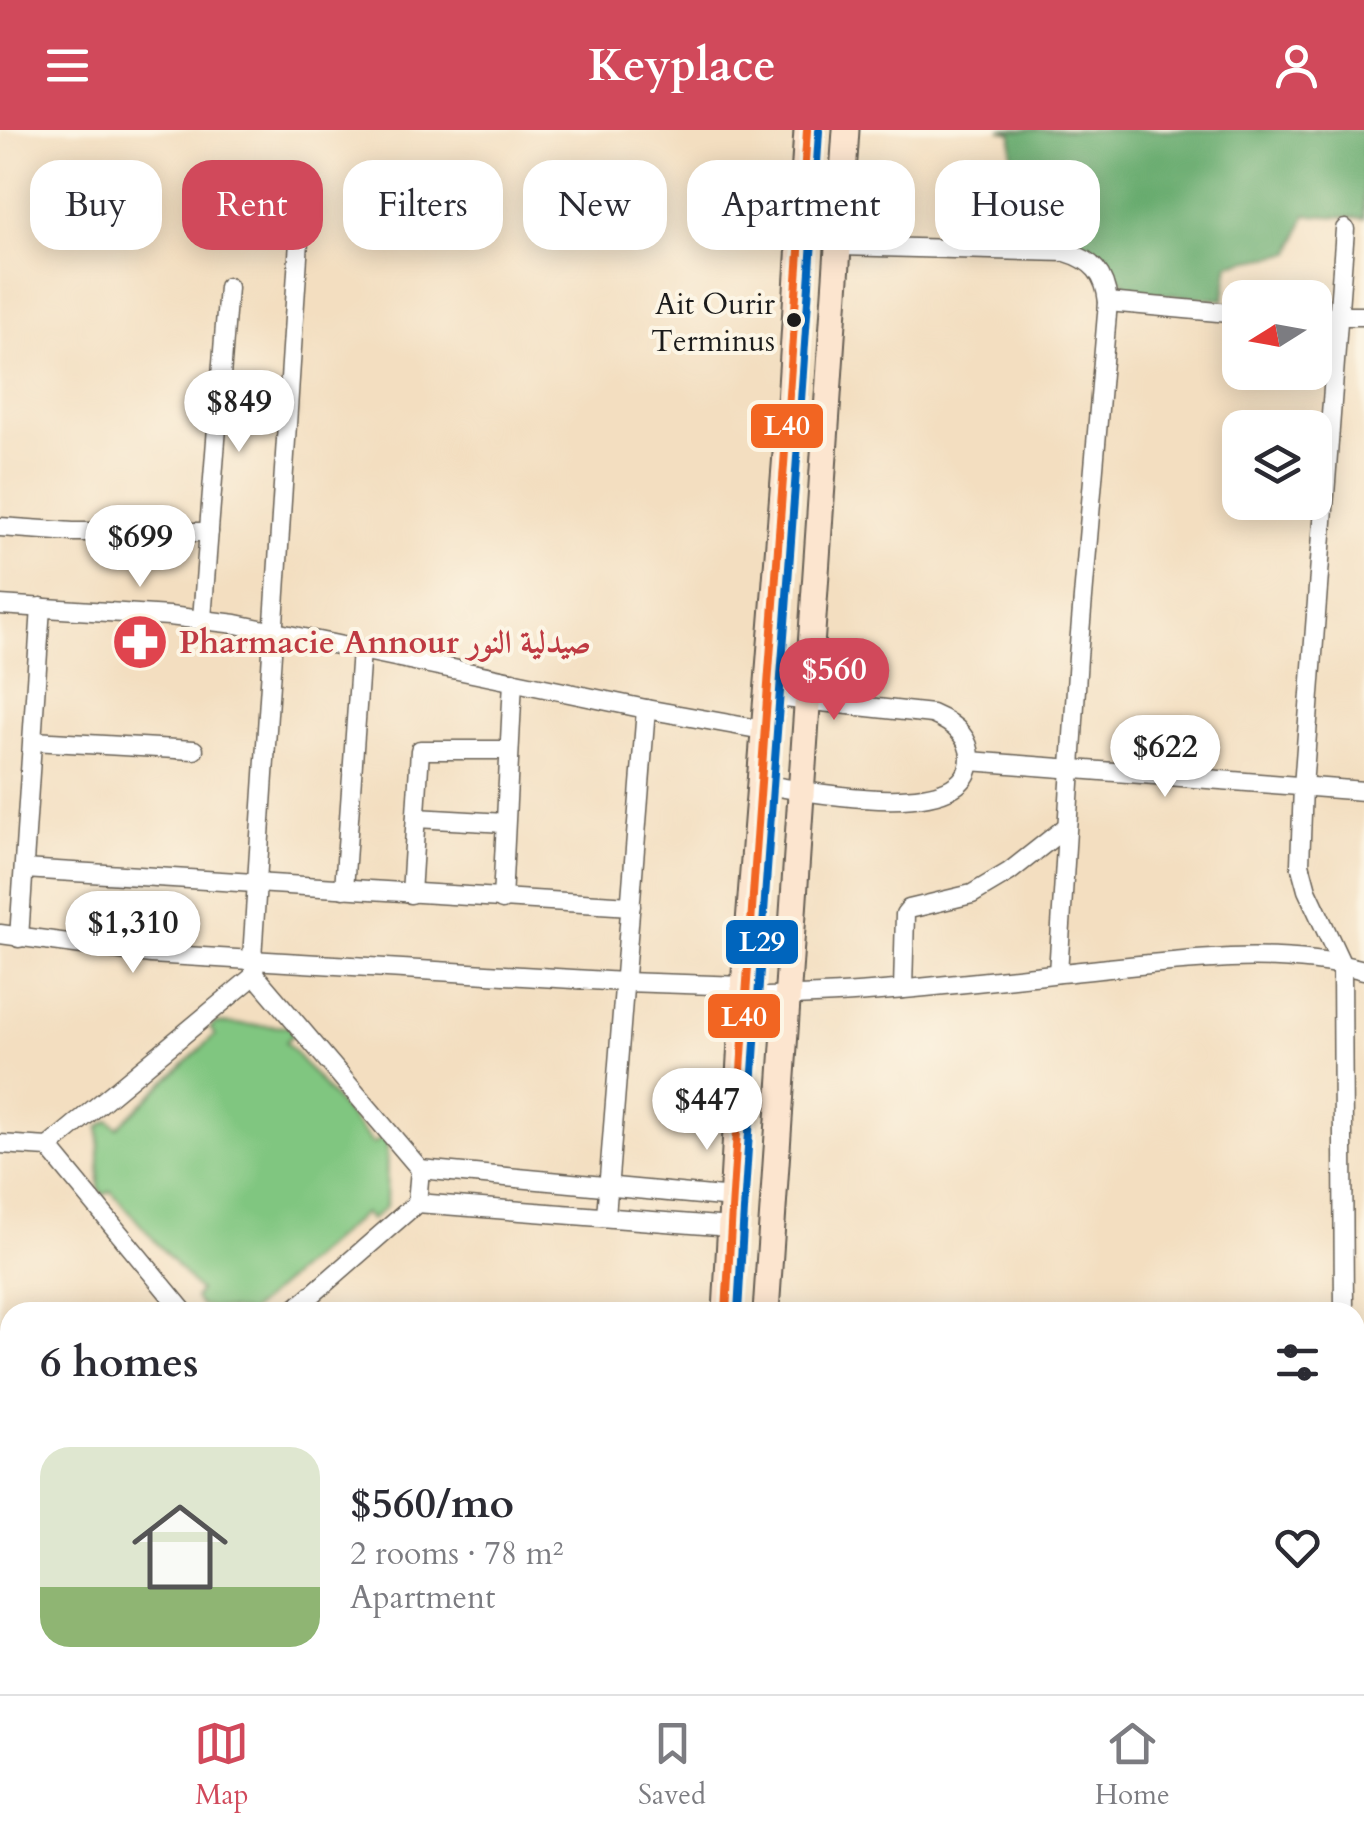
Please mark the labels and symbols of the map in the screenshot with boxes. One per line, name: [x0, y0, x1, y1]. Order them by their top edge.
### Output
north arrow: [1222, 280, 1332, 390]
place label: Ait Ourir Terminus: [651, 284, 775, 362]
marker: Ait Ourir Terminus: [784, 310, 804, 330]
pin: $849: [180, 370, 298, 455]
line badge: L40: [749, 402, 825, 450]
text: L40: [764, 407, 810, 445]
pin: $699: [81, 505, 199, 590]
pharmacy icon: Pharmacie Annour صيدلية النور: [110, 612, 170, 672]
place label: Pharmacie Annour صيدلية النور: [179, 621, 591, 665]
pin: $560: [775, 638, 893, 723]
pin: $622: [1106, 715, 1224, 800]
pin: $1,310: [52, 891, 214, 976]
line badge: L29: [724, 918, 800, 966]
text: L29: [739, 923, 785, 961]
line badge: L40: [706, 992, 782, 1040]
text: L40: [721, 998, 767, 1036]
pin: $447: [648, 1068, 766, 1153]

